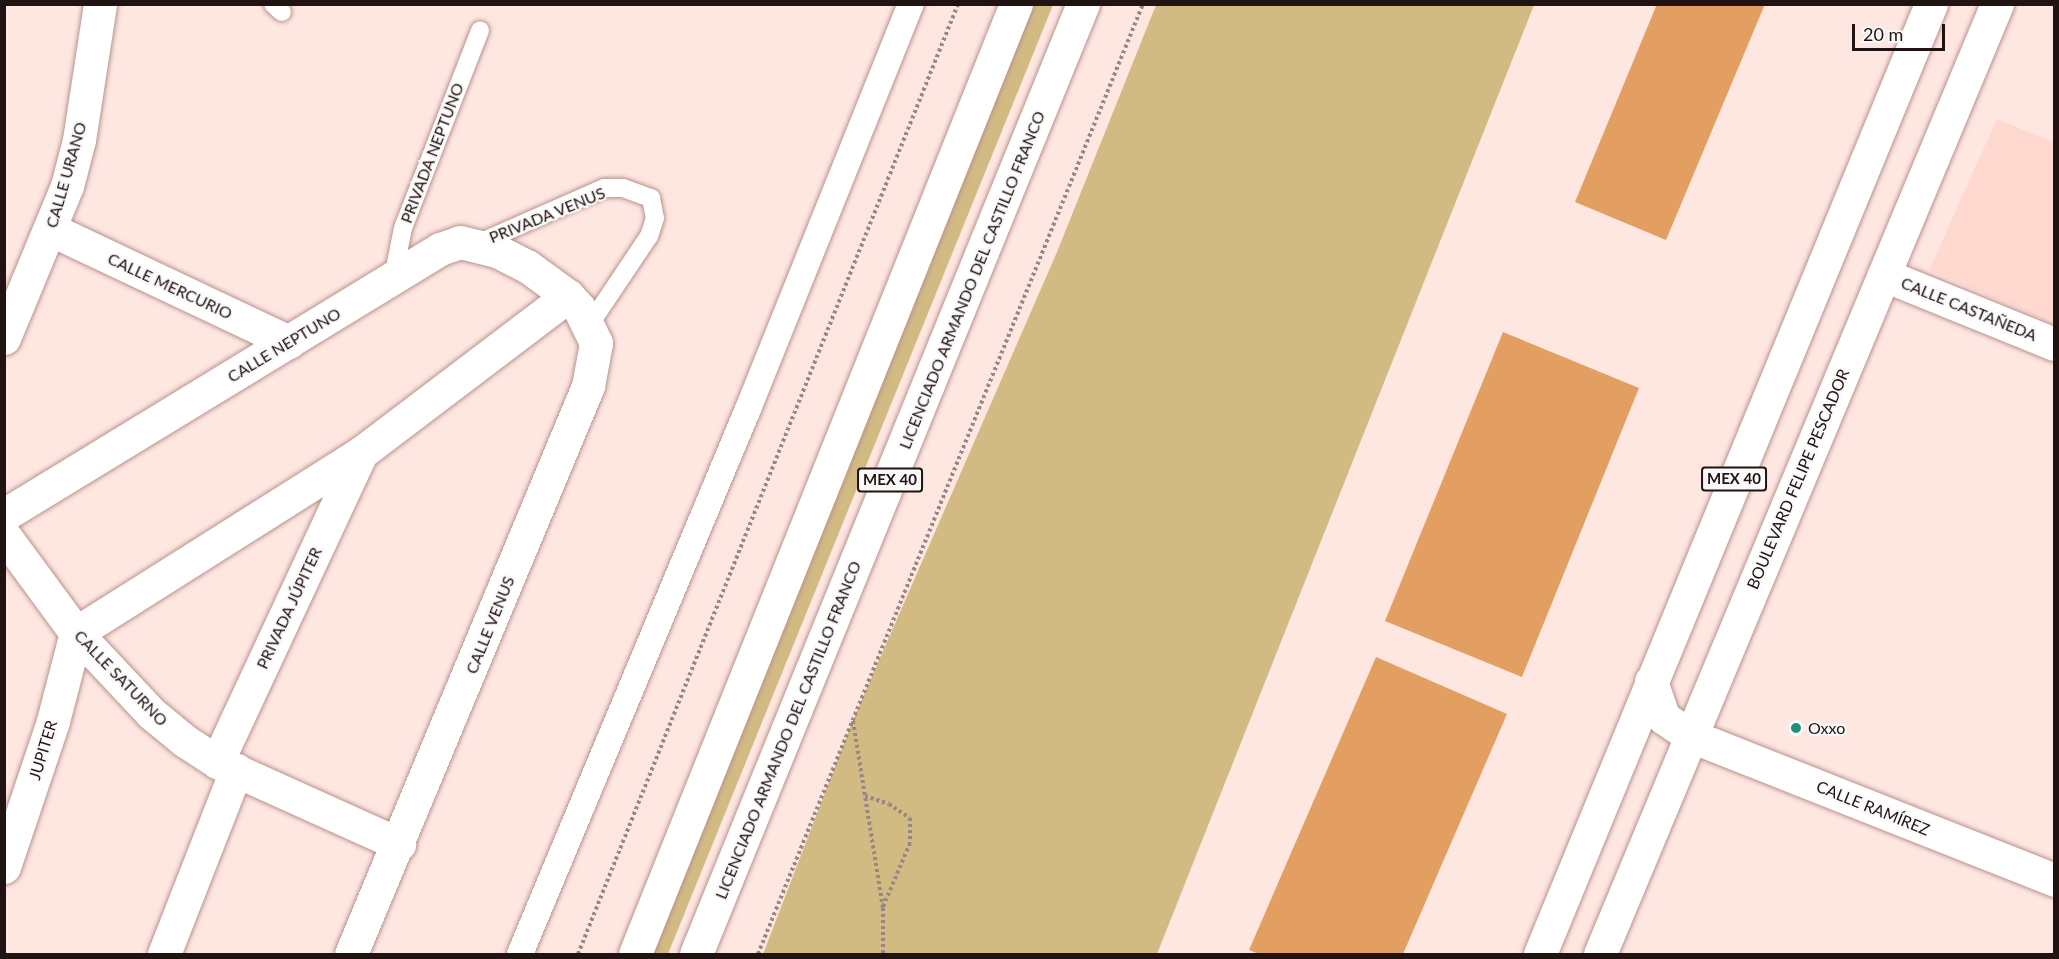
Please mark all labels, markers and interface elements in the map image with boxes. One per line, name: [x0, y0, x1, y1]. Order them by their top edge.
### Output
scale bar: [1855, 12, 1948, 50]
text: 20 m: [1863, 23, 1903, 45]
street label: PRIVADA NEPTUNO: [396, 80, 468, 226]
street label: LICENCIADO ARMANDO DEL CASTILLO FRANCO: [895, 108, 1049, 452]
street label: CALLE URANO: [42, 120, 90, 230]
street label: PRIVADA VENUS: [486, 183, 608, 247]
street label: CALLE MERCURIO: [105, 249, 235, 323]
street label: CALLE CASTAÑEDA: [1898, 273, 2040, 345]
street label: CALLE NEPTUNO: [224, 304, 344, 386]
street label: BOULEVARD FELIPE PESCADOR: [1743, 366, 1853, 592]
road number: MEX 40: [1701, 467, 1767, 491]
road number: MEX 40: [857, 468, 923, 492]
street label: PRIVADA JÚPITER: [252, 544, 326, 672]
street label: LICENCIADO ARMANDO DEL CASTILLO FRANCO: [711, 558, 865, 902]
street label: CALLE VENUS: [462, 573, 518, 677]
street label: CALLE SATURNO: [70, 626, 172, 730]
street label: JUPITER: [25, 718, 61, 782]
place label: Oxxo: [1808, 718, 1845, 738]
marker: Oxxo: [1789, 721, 1803, 735]
street label: CALLE RAMÍREZ: [1814, 777, 1932, 839]

